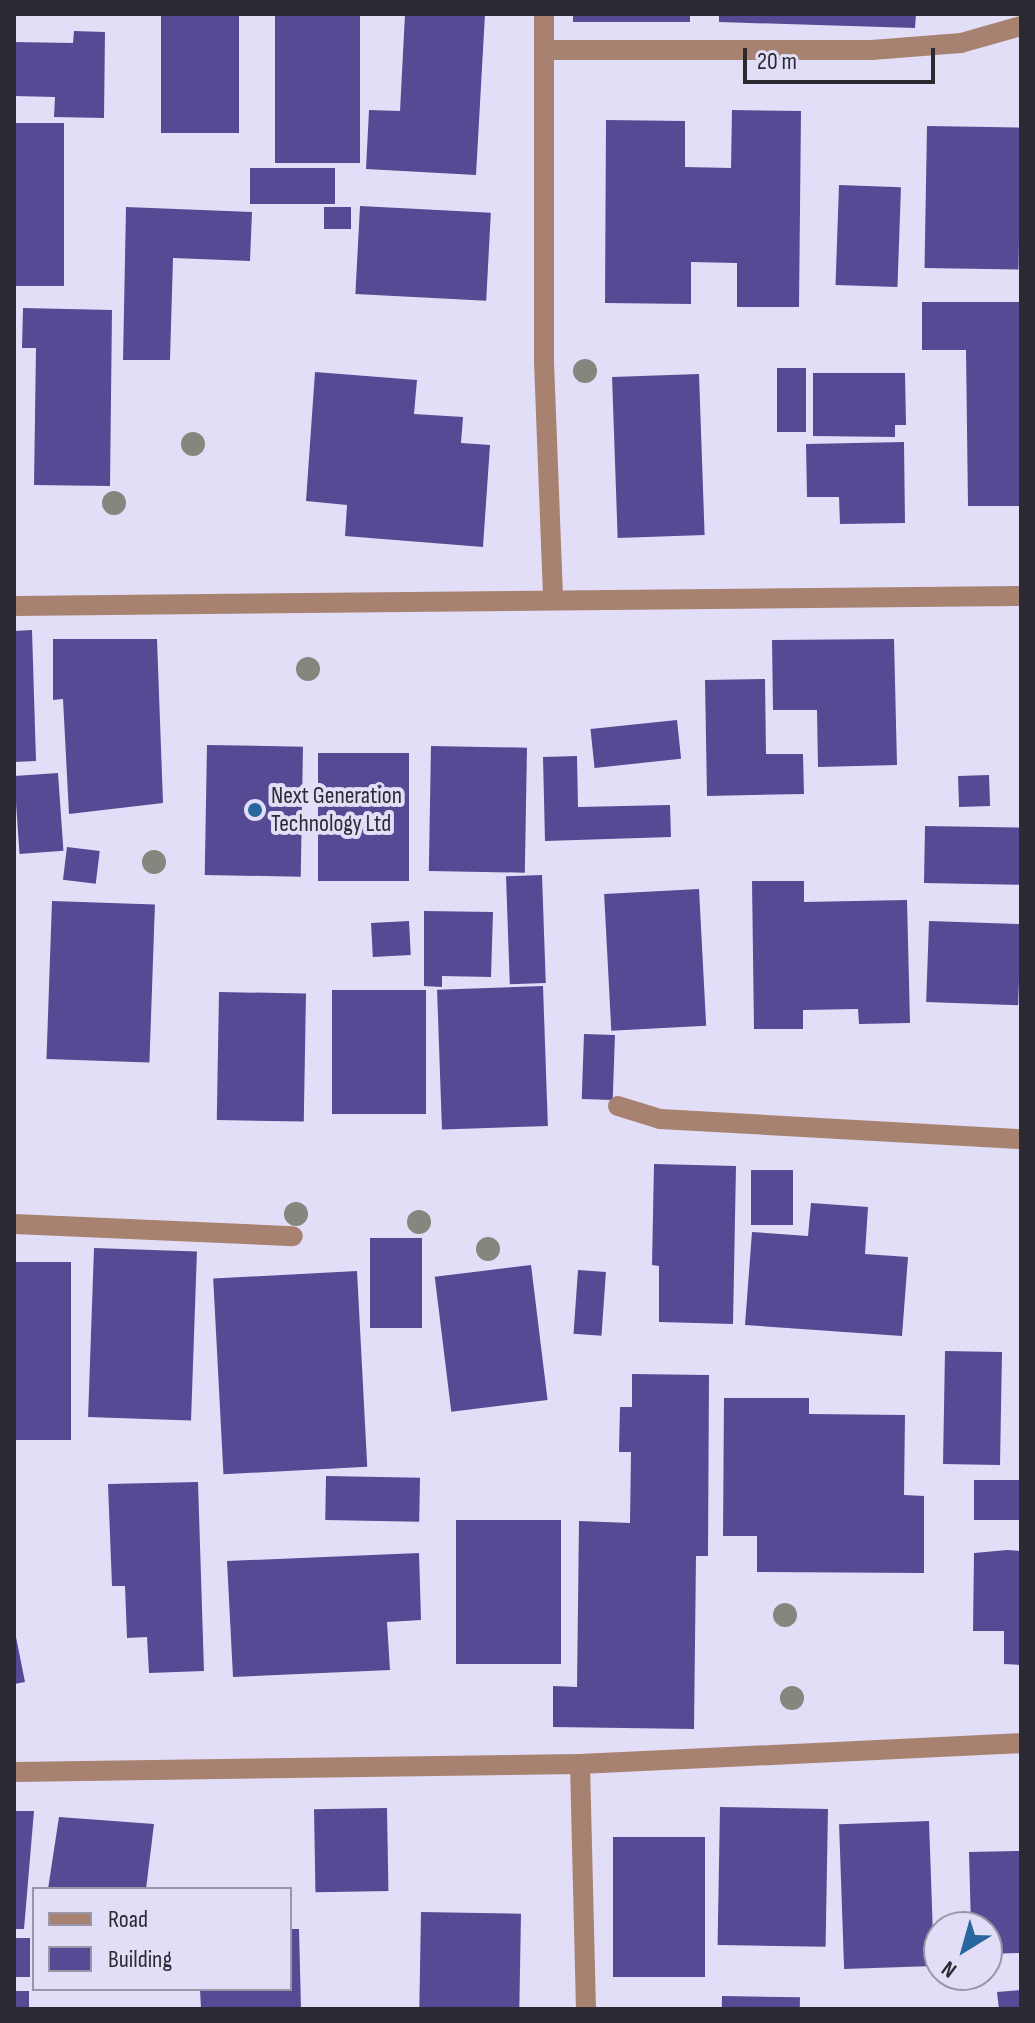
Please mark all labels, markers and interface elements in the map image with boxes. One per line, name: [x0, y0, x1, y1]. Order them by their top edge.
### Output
scale bar: [747, 32, 939, 82]
text: 20 m: [757, 47, 797, 76]
place label: Next Generation Technology Ltd: [271, 782, 402, 838]
marker: Next Generation Technology Ltd: [246, 801, 264, 819]
legend: [32, 1887, 292, 1991]
text: Road: [108, 1905, 148, 1934]
north arrow: [923, 1911, 1003, 1991]
text: Building: [108, 1945, 172, 1974]
text: N: [937, 1955, 962, 1983]

